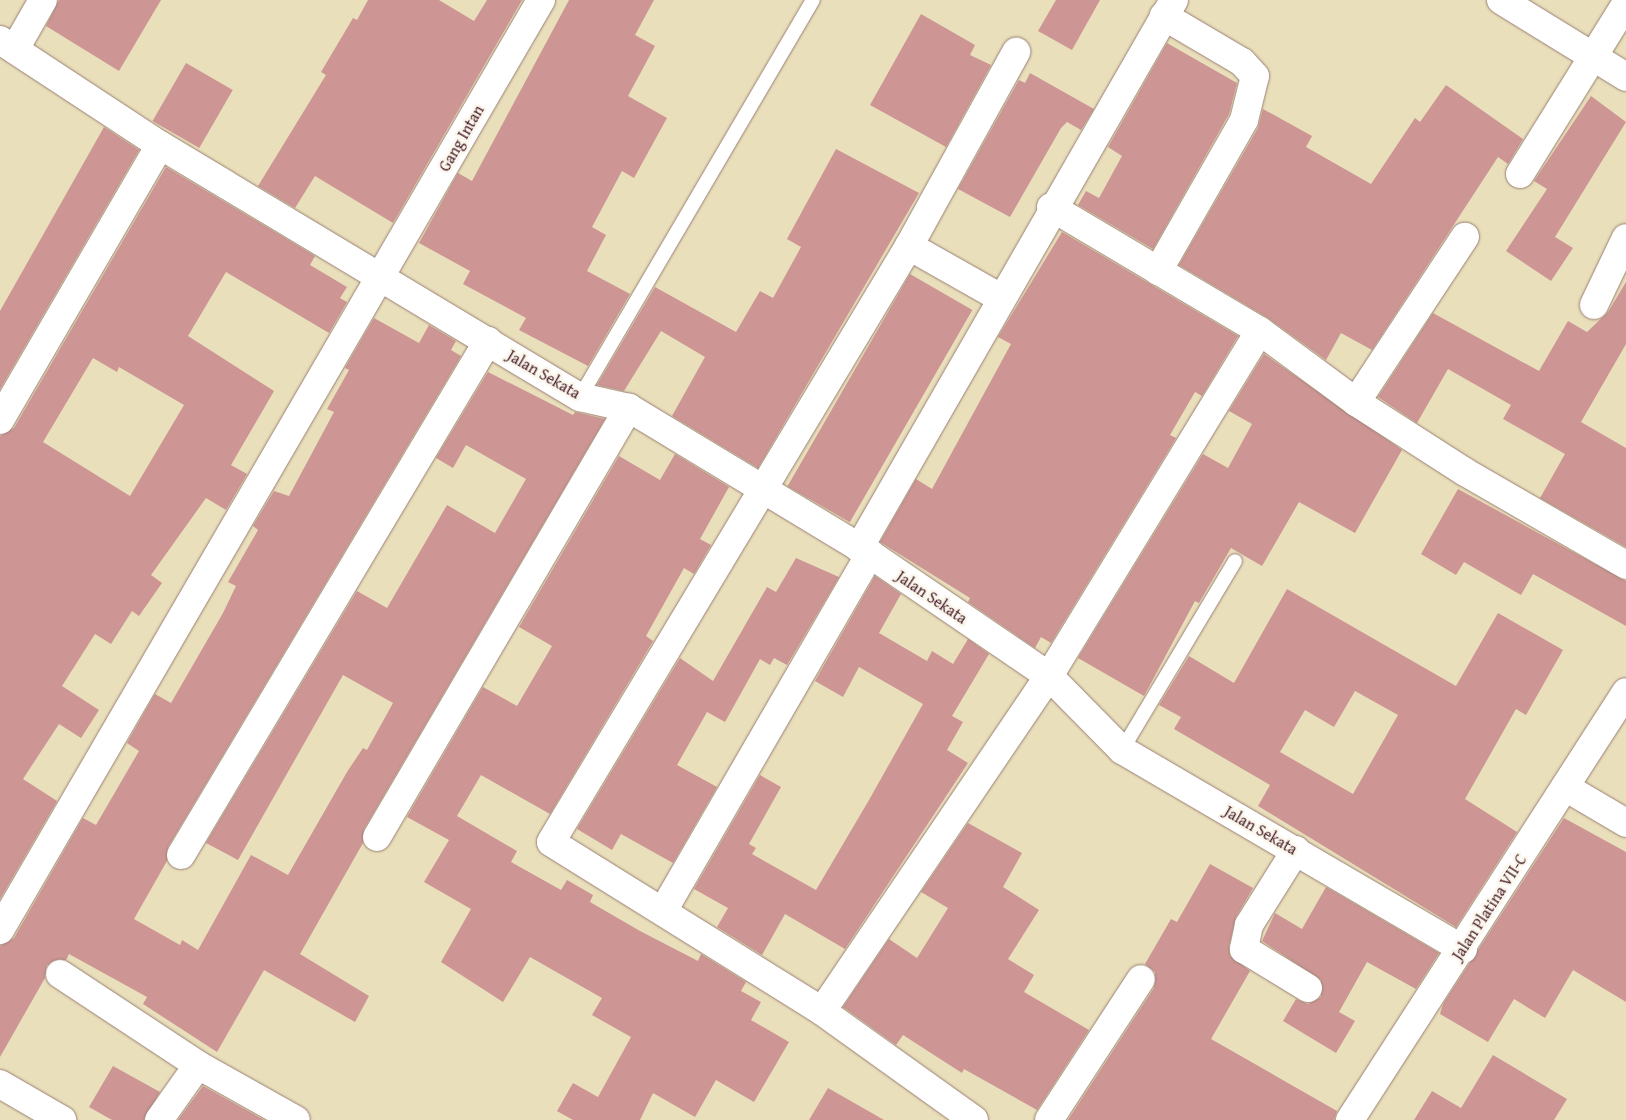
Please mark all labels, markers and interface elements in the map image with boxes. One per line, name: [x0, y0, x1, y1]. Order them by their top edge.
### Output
street label: Gang Intan: [434, 101, 488, 175]
street label: Jalan Sekata: [504, 345, 584, 403]
street label: Jalan Sekata: [893, 566, 971, 628]
street label: Jalan Sekata: [1221, 801, 1301, 859]
street label: Jalan Platina VII-C: [1448, 850, 1530, 964]

